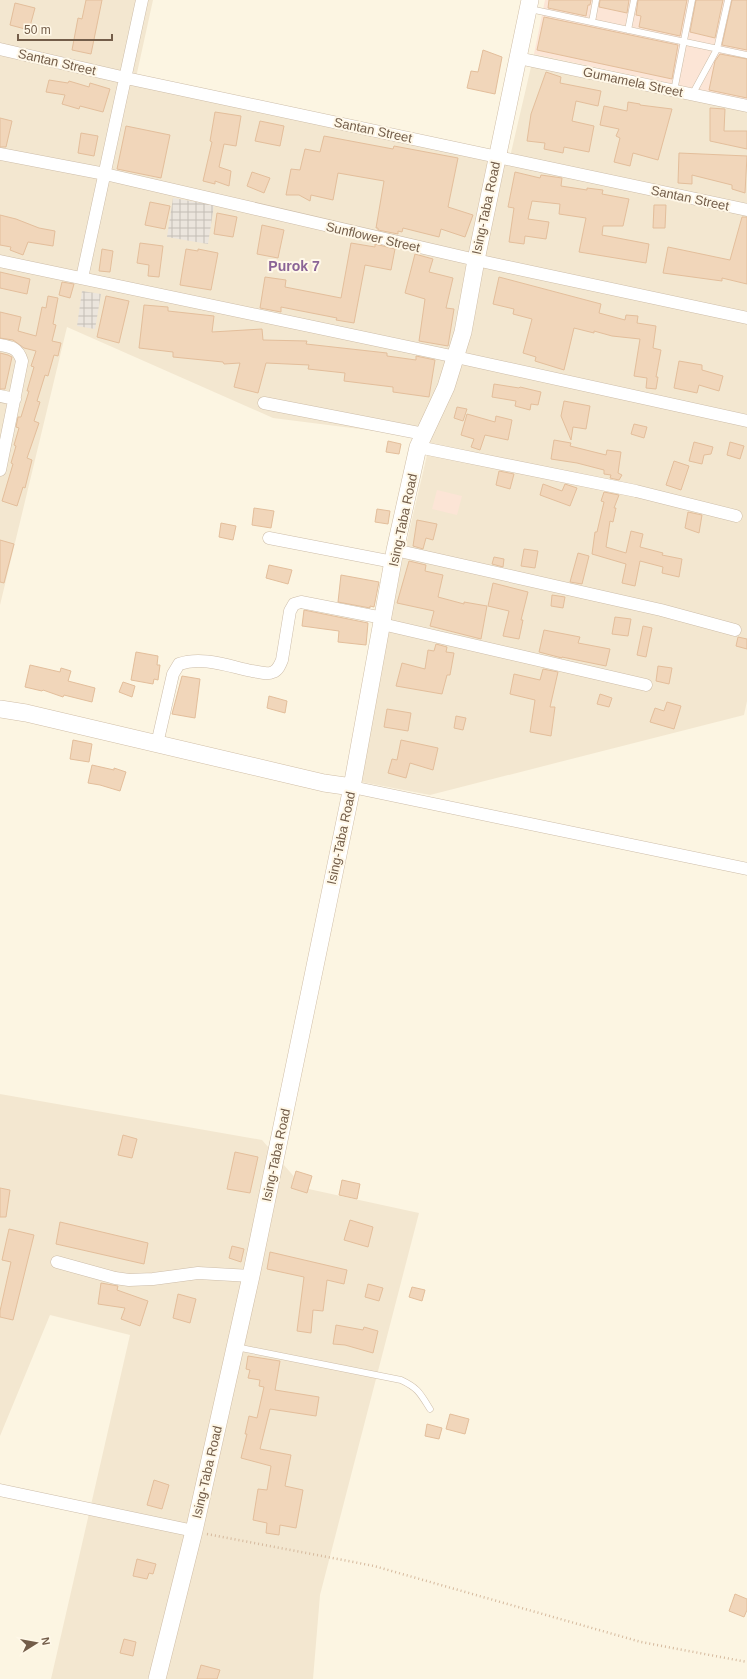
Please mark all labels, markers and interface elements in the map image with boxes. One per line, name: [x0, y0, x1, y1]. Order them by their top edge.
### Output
scale bar: [18, 16, 112, 42]
text: 50 m: [24, 23, 51, 37]
street label: Santan Street: [17, 46, 98, 78]
street label: Gumamela Street: [582, 64, 685, 100]
street label: Santan Street: [333, 114, 414, 146]
street label: Ising-Taba Road: [469, 160, 503, 256]
street label: Santan Street: [650, 182, 731, 214]
street label: Sunflower Street: [324, 219, 422, 255]
district label: Purok 7: [268, 258, 320, 274]
street label: Ising-Taba Road: [386, 472, 420, 568]
street label: Ising-Taba Road: [324, 790, 358, 886]
street label: Ising-Taba Road: [259, 1107, 293, 1203]
street label: Ising-Taba Road: [189, 1424, 225, 1520]
north arrow: [16, 1623, 56, 1663]
text: N: [39, 1636, 52, 1646]

